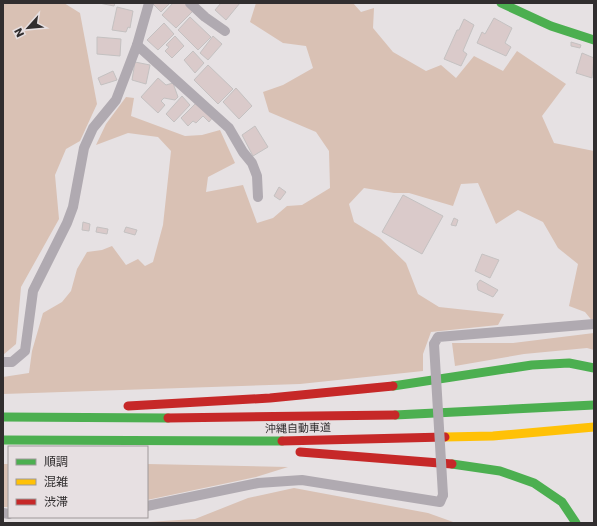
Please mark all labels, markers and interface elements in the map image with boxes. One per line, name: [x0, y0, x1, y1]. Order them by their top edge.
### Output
north arrow: [8, 8, 48, 48]
text: N: [10, 25, 28, 40]
street label: 沖縄自動車道: [265, 419, 331, 437]
legend: [8, 446, 148, 518]
text: 順調: [44, 453, 68, 470]
text: 混雑: [44, 473, 68, 490]
text: 渋滞: [44, 493, 68, 510]

